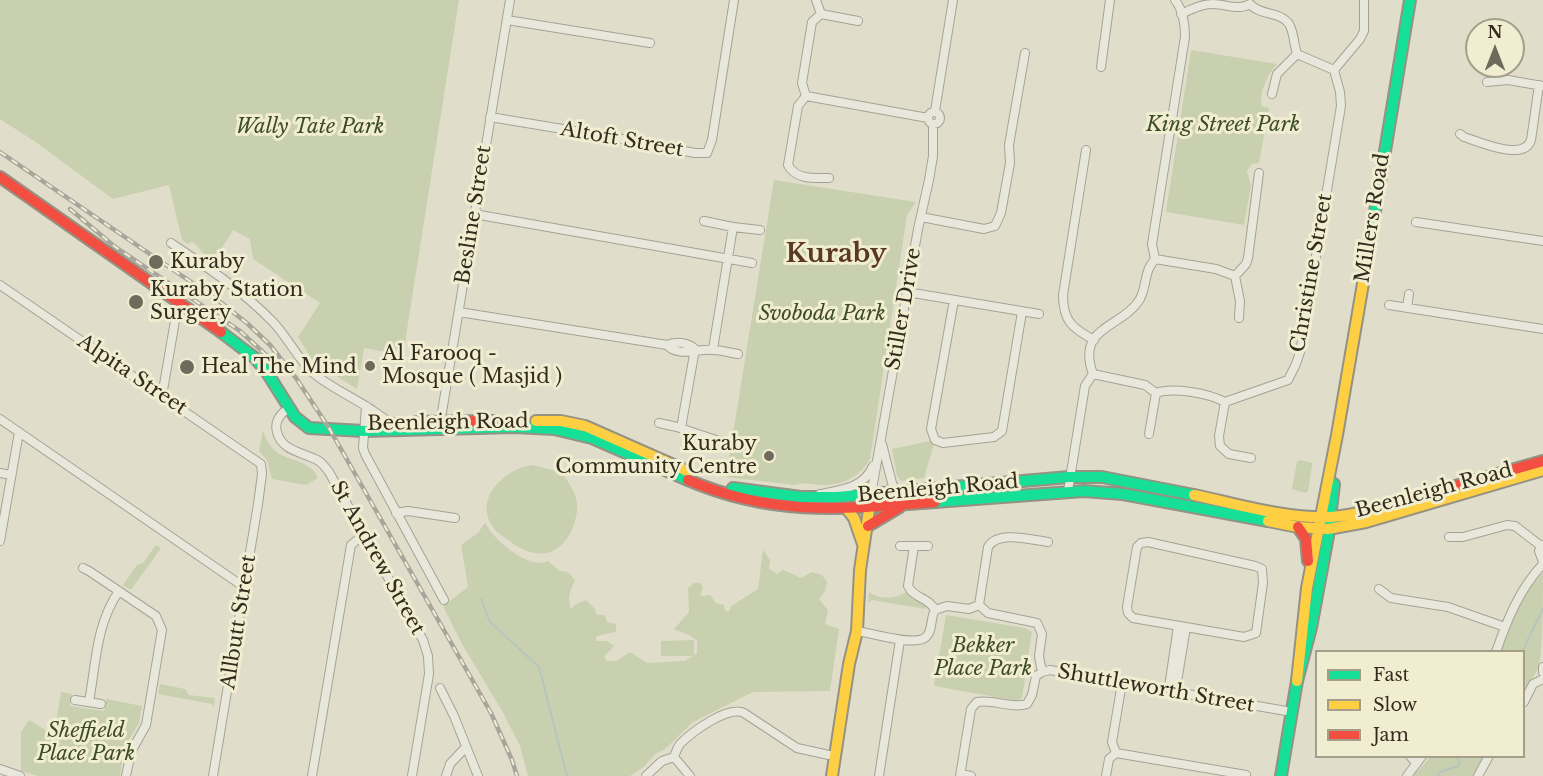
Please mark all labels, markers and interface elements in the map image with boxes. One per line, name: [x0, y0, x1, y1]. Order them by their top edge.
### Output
north arrow: [1465, 18, 1525, 78]
text: N: [1487, 22, 1503, 42]
park label: King Street Park: [1146, 113, 1300, 137]
park label: Wally Tate Park: [236, 115, 384, 139]
street label: Altoft Street: [559, 117, 685, 163]
street label: Besline Street: [451, 144, 497, 286]
street label: Millers Road: [1351, 152, 1395, 284]
street label: Christine Street: [1286, 192, 1338, 354]
district label: Kuraby: [785, 239, 887, 271]
street label: Stiller Drive: [881, 246, 927, 372]
place label: Kuraby: [170, 250, 245, 274]
marker: Kuraby: [147, 253, 165, 271]
place label: Kuraby Station Surgery: [150, 278, 303, 325]
marker: Kuraby Station Surgery: [127, 293, 145, 311]
park label: Svoboda Park: [759, 302, 885, 326]
street label: Alpita Street: [73, 330, 191, 420]
place label: Al Farooq - Mosque ( Masjid ): [382, 342, 562, 389]
place label: Heal The Mind: [201, 355, 357, 379]
marker: Heal The Mind: [178, 358, 196, 376]
marker: Al Farooq - Mosque ( Masjid ): [363, 359, 377, 373]
street label: Beenleigh Road: [367, 410, 529, 436]
place label: Kuraby Community Centre: [555, 432, 757, 479]
marker: Kuraby Community Centre: [762, 449, 776, 463]
street label: Beenleigh Road: [1353, 459, 1515, 523]
street label: Beenleigh Road: [857, 470, 1019, 508]
street label: St Andrew Street: [325, 477, 429, 639]
street label: Allbutt Street: [217, 553, 261, 691]
park label: Bekker Place Park: [934, 634, 1032, 681]
legend: [1315, 650, 1525, 758]
street label: Shuttleworth Street: [1056, 660, 1256, 718]
text: Fast: [1373, 664, 1409, 686]
text: Slow: [1373, 694, 1417, 716]
park label: Sheffield Place Park: [37, 719, 135, 766]
text: Jam: [1373, 724, 1409, 746]

